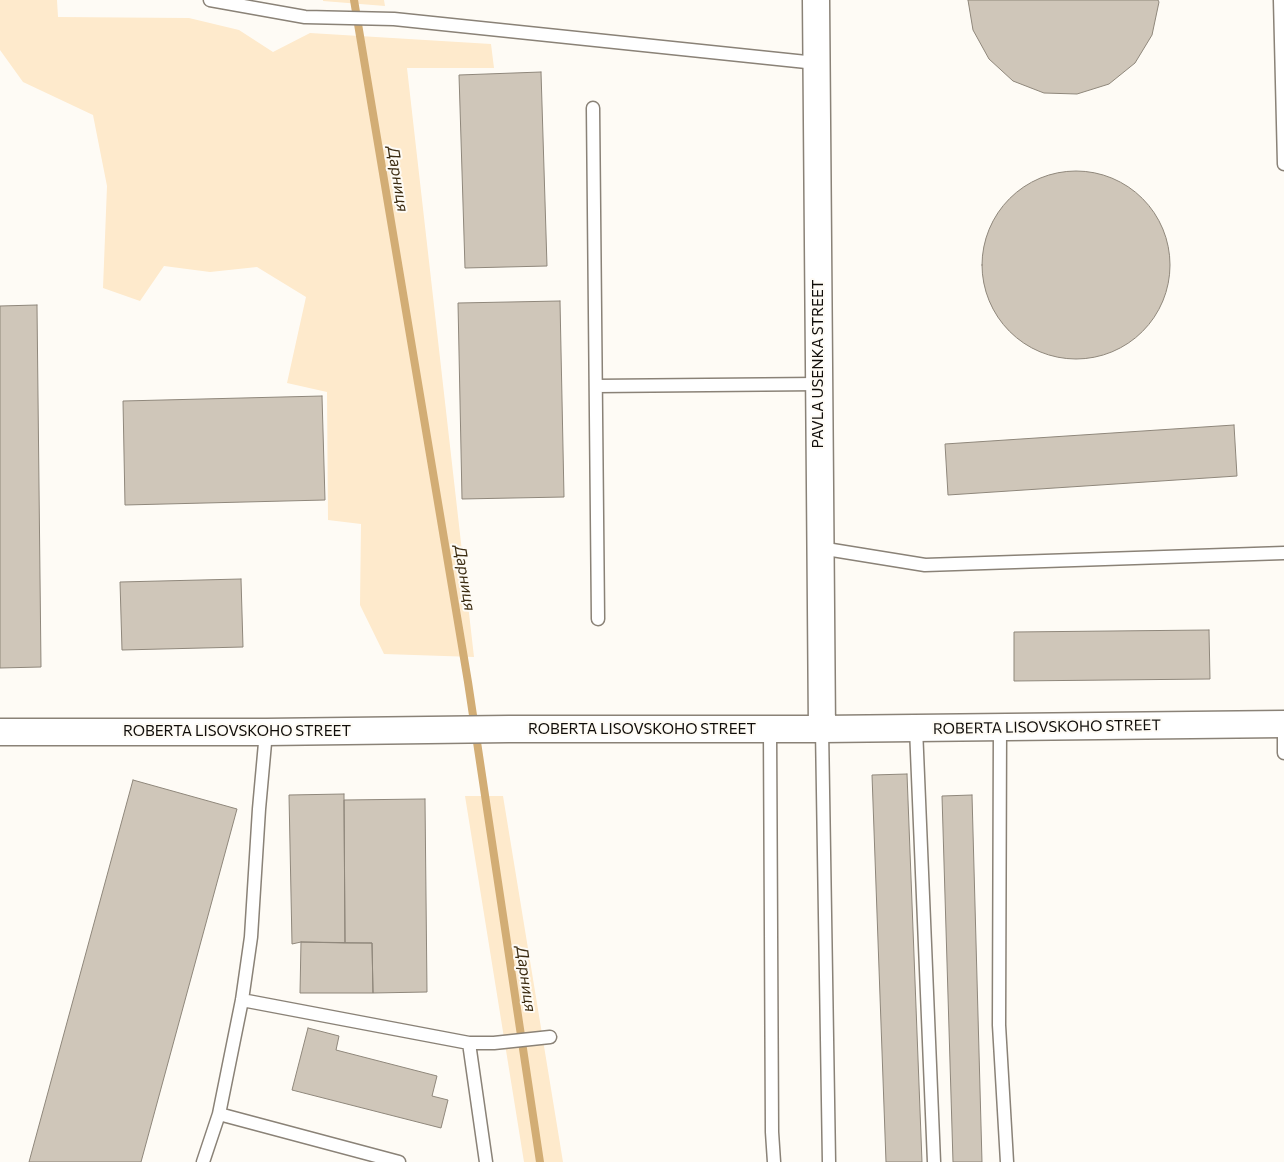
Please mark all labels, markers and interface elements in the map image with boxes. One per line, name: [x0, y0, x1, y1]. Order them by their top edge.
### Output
water label: Дарниця: [383, 145, 413, 213]
street label: PAVLA USENKA STREET: [809, 280, 827, 448]
water label: Дарниця: [450, 544, 480, 612]
street label: ROBERTA LISOVSKOHO STREET: [933, 716, 1161, 738]
street label: ROBERTA LISOVSKOHO STREET: [528, 720, 756, 738]
street label: ROBERTA LISOVSKOHO STREET: [123, 722, 351, 740]
water label: Дарниця: [512, 945, 540, 1013]

